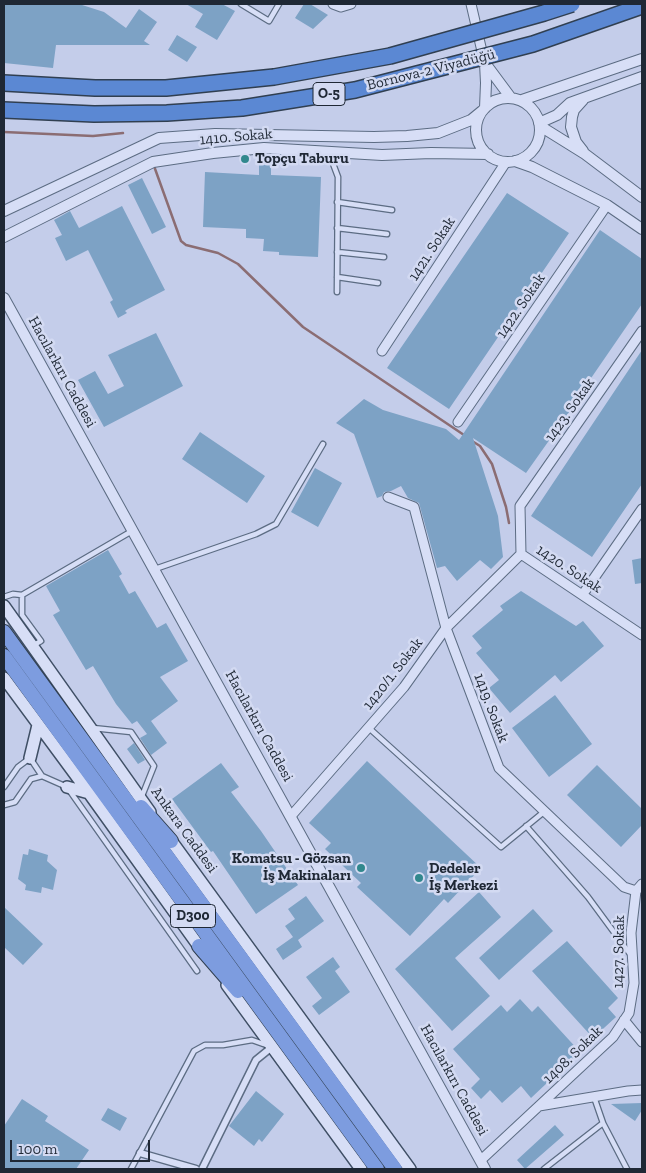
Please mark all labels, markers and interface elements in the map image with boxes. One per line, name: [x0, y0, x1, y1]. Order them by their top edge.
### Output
street label: Bornova-2 Viyadüğü: [365, 45, 497, 95]
road number: O-5: [313, 82, 345, 106]
street label: 1410. Sokak: [199, 125, 273, 149]
place label: Topçu Taburu: [255, 150, 349, 168]
marker: Topçu Taburu: [239, 153, 251, 165]
street label: 1421. Sokak: [405, 214, 459, 284]
street label: 1422. Sokak: [493, 270, 549, 342]
street label: Hacılarkırı Caddesi: [24, 313, 100, 431]
street label: 1423. Sokak: [541, 375, 599, 445]
street label: 1420. Sokak: [533, 541, 605, 597]
street label: 1420/1. Sokak: [359, 634, 427, 714]
street label: Hacılarkırı Caddesi: [221, 667, 297, 785]
street label: 1419. Sokak: [470, 671, 512, 745]
street label: Ankara Caddesi: [147, 784, 221, 876]
place label: Komatsu - Gözsan İş Makinaları: [232, 850, 351, 885]
place label: Dedeler İş Merkezi: [429, 860, 498, 895]
marker: Komatsu - Gözsan İş Makinaları: [355, 862, 367, 874]
marker: Dedeler İş Merkezi: [413, 872, 425, 884]
road number: D300: [170, 904, 216, 928]
street label: 1427. Sokak: [609, 915, 629, 989]
street label: Hacılarkırı Caddesi: [416, 1021, 492, 1139]
street label: 1408. Sokak: [540, 1022, 606, 1088]
scale bar: [12, 1130, 152, 1162]
text: 100 m: [18, 1140, 57, 1158]

